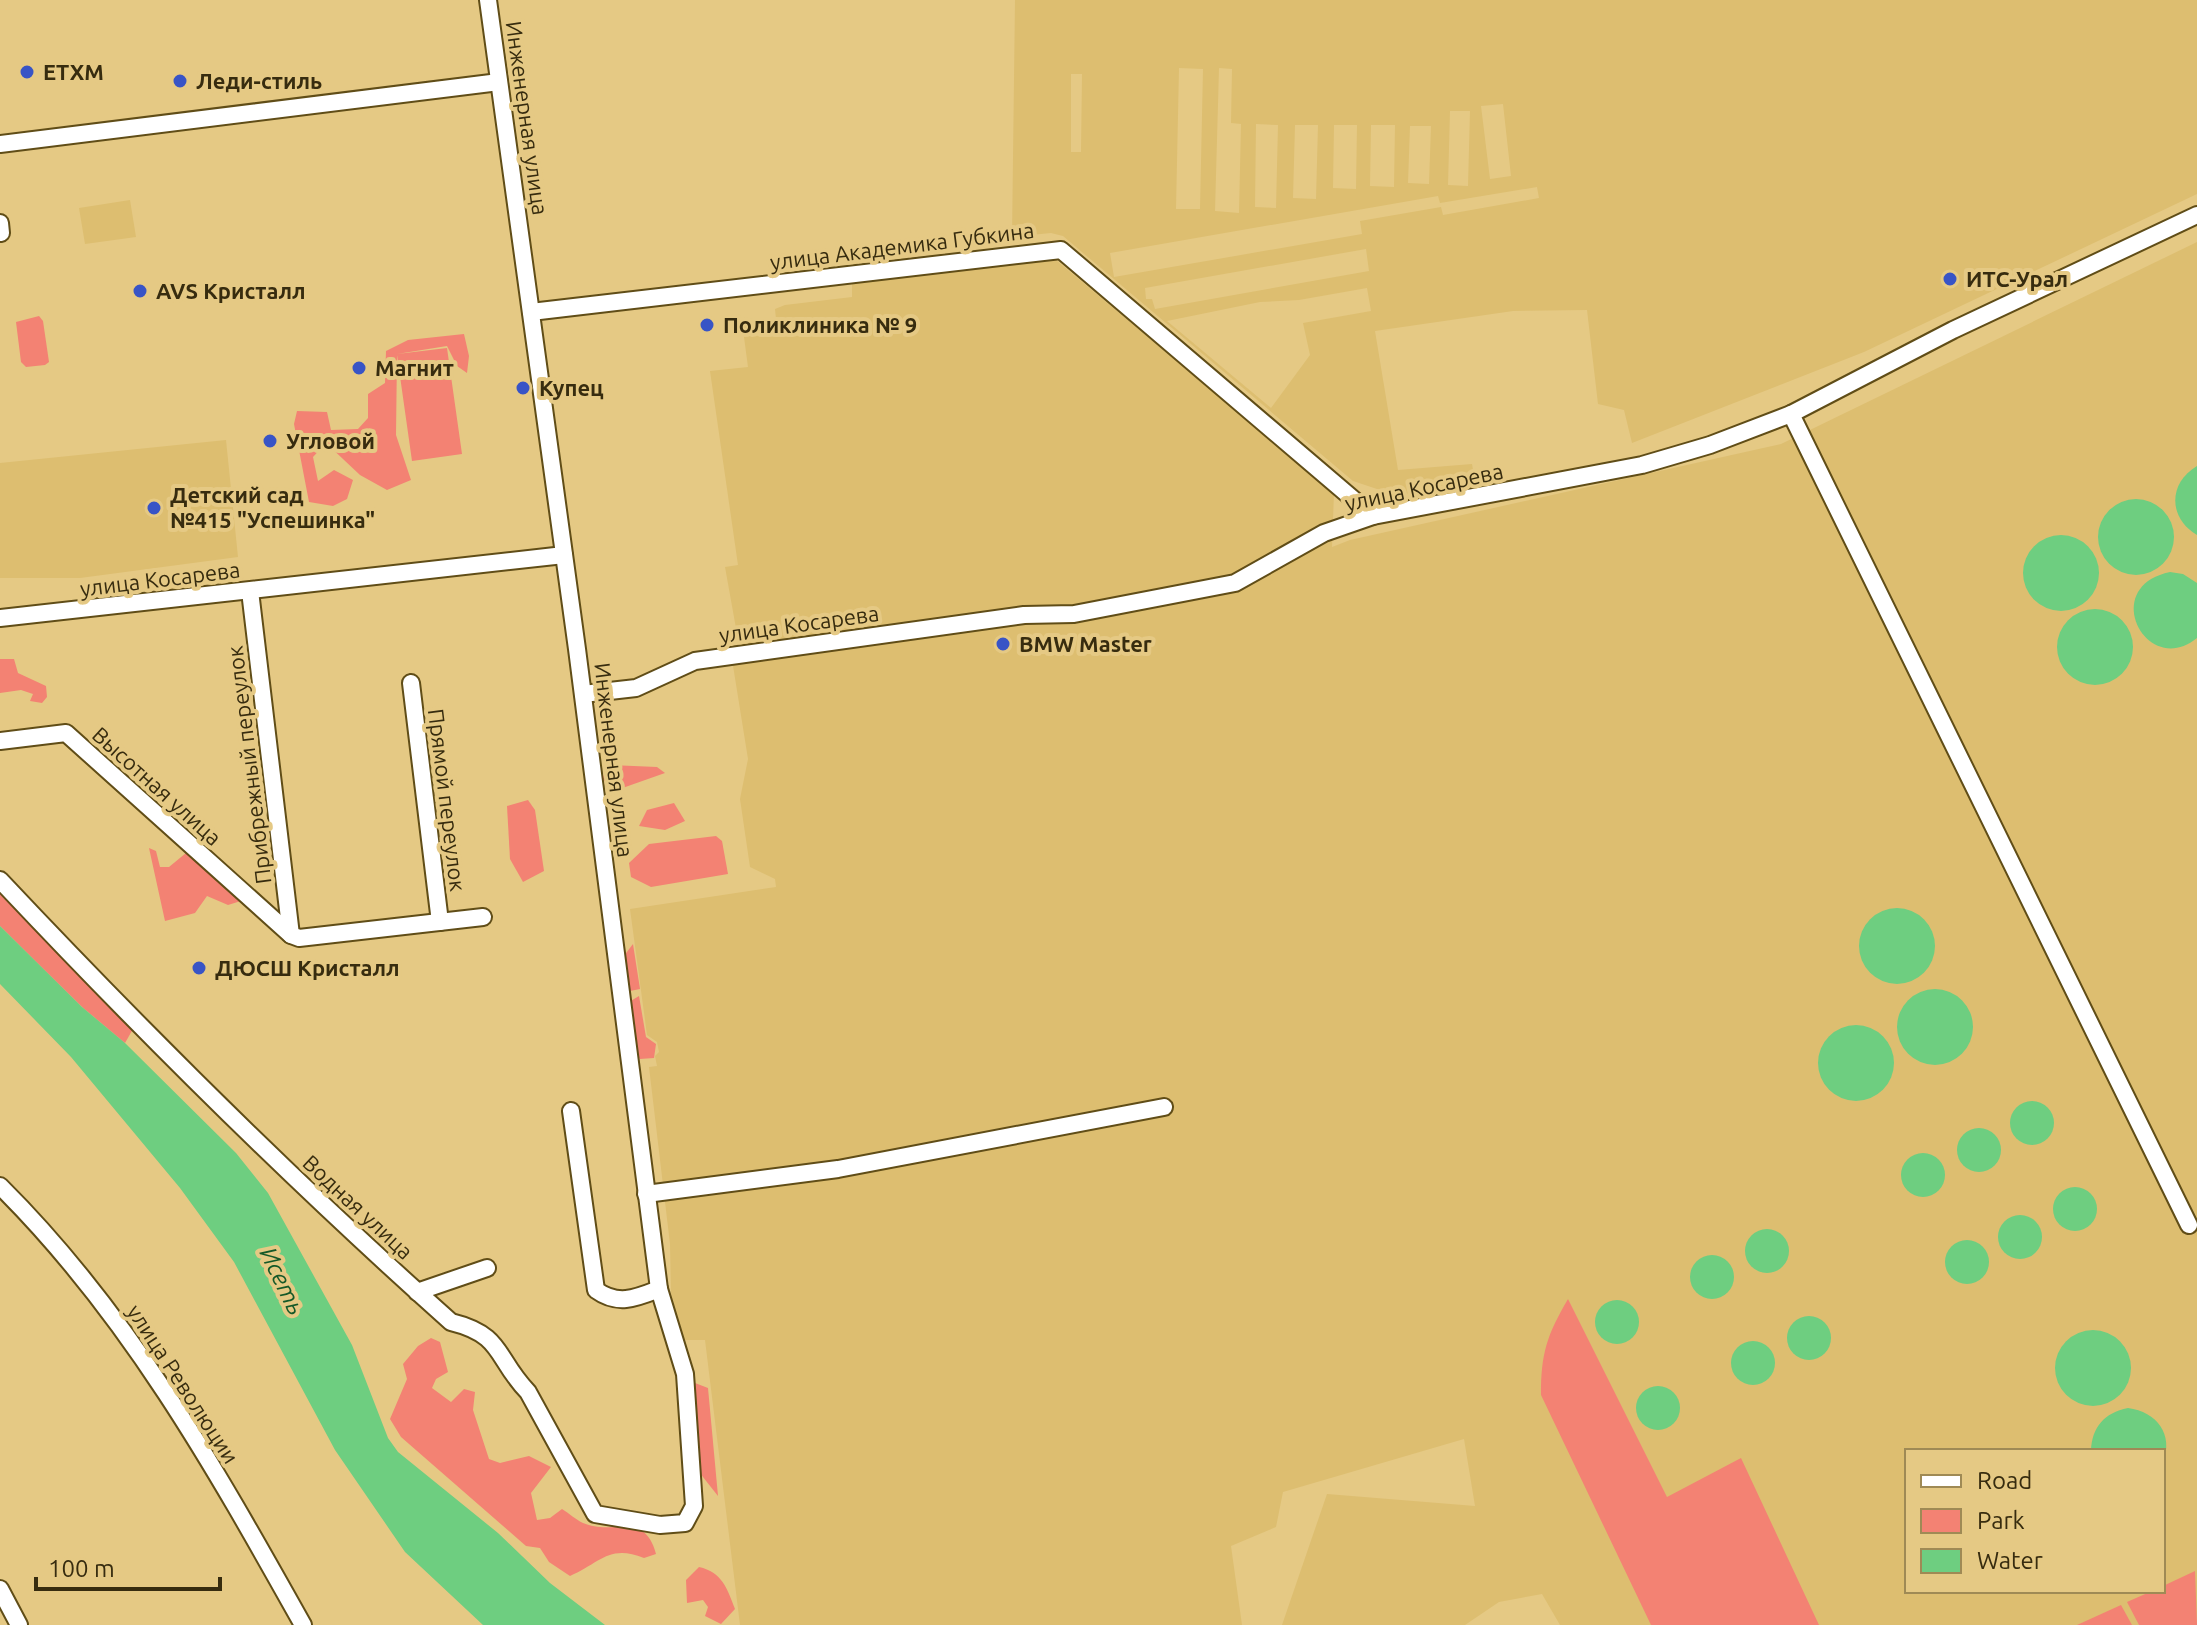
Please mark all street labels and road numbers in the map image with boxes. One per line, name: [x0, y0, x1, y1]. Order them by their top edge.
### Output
street label: Инженерная улица: [501, 19, 553, 217]
street label: улица Академика Губкина: [769, 217, 1035, 274]
street label: улица Косарева: [1342, 458, 1505, 516]
street label: улица Косарева: [78, 556, 241, 601]
street label: улица Косарева: [717, 600, 881, 647]
street label: Прибрежный переулок: [221, 645, 276, 886]
street label: Инженерная улица: [590, 661, 639, 859]
street label: Прямой переулок: [424, 707, 471, 893]
street label: Высотная улица: [88, 721, 227, 850]
street label: Водная улица: [298, 1149, 418, 1264]
street label: улица Революции: [123, 1300, 244, 1468]

